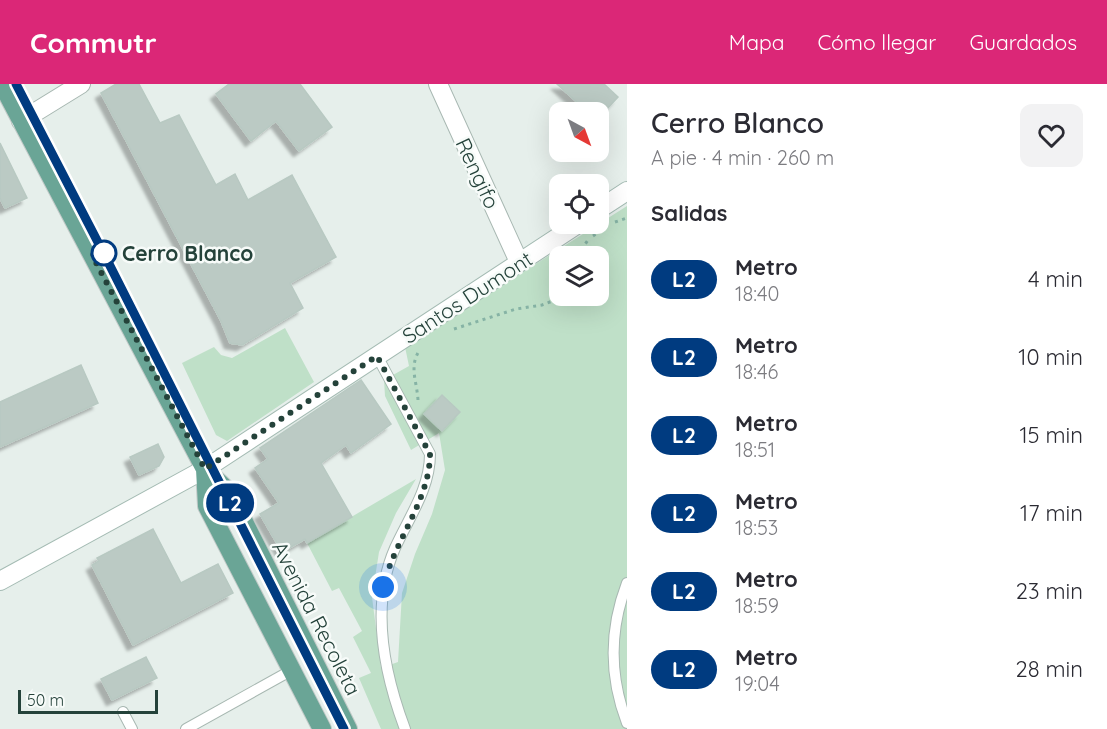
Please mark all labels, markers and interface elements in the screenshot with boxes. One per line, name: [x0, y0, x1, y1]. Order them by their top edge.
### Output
text: Commutr: [30, 25, 157, 60]
text: Mapa: [729, 29, 784, 55]
text: Cómo llegar: [817, 29, 936, 55]
text: Guardados: [969, 29, 1077, 55]
north arrow: [549, 102, 609, 162]
map controls: [549, 102, 609, 306]
button: heart: [1020, 104, 1083, 167]
text: Cerro Blanco: [651, 105, 824, 140]
street label: Rengifo: [450, 134, 506, 212]
text: A pie · 4 min · 260 m: [651, 145, 834, 170]
button: locate: [549, 174, 609, 234]
text: Salidas: [651, 199, 727, 227]
marker: Cerro Blanco: [91, 240, 117, 266]
place label: Cerro Blanco: [122, 240, 253, 266]
street label: Santos Dumont: [397, 245, 537, 349]
button: layers: [549, 246, 609, 306]
text: Metro: [735, 253, 798, 281]
text: 4 min: [1028, 265, 1083, 293]
text: L2: [672, 266, 696, 292]
text: 18:40: [735, 281, 779, 306]
text: Metro: [735, 331, 798, 359]
text: 10 min: [1018, 343, 1083, 371]
text: L2: [672, 344, 696, 370]
text: 18:46: [735, 359, 778, 384]
text: Metro: [735, 409, 798, 437]
text: 15 min: [1019, 421, 1083, 449]
text: L2: [672, 422, 696, 448]
text: 18:51: [735, 437, 775, 462]
line badge: L2: [203, 484, 257, 522]
text: Metro: [735, 487, 798, 515]
text: L2: [218, 490, 242, 516]
text: 17 min: [1020, 499, 1083, 527]
text: L2: [672, 500, 696, 526]
text: 18:53: [735, 515, 778, 540]
street label: Avenida Recoleta: [267, 537, 367, 699]
text: Metro: [735, 565, 798, 593]
your location: [368, 572, 398, 602]
text: 23 min: [1016, 577, 1083, 605]
text: L2: [672, 578, 696, 604]
text: 18:59: [735, 593, 779, 618]
text: Metro: [735, 643, 798, 671]
text: 28 min: [1015, 655, 1083, 683]
text: L2: [672, 656, 696, 682]
text: 19:04: [735, 671, 780, 696]
scale bar: [18, 687, 158, 714]
text: 50 m: [27, 690, 64, 710]

